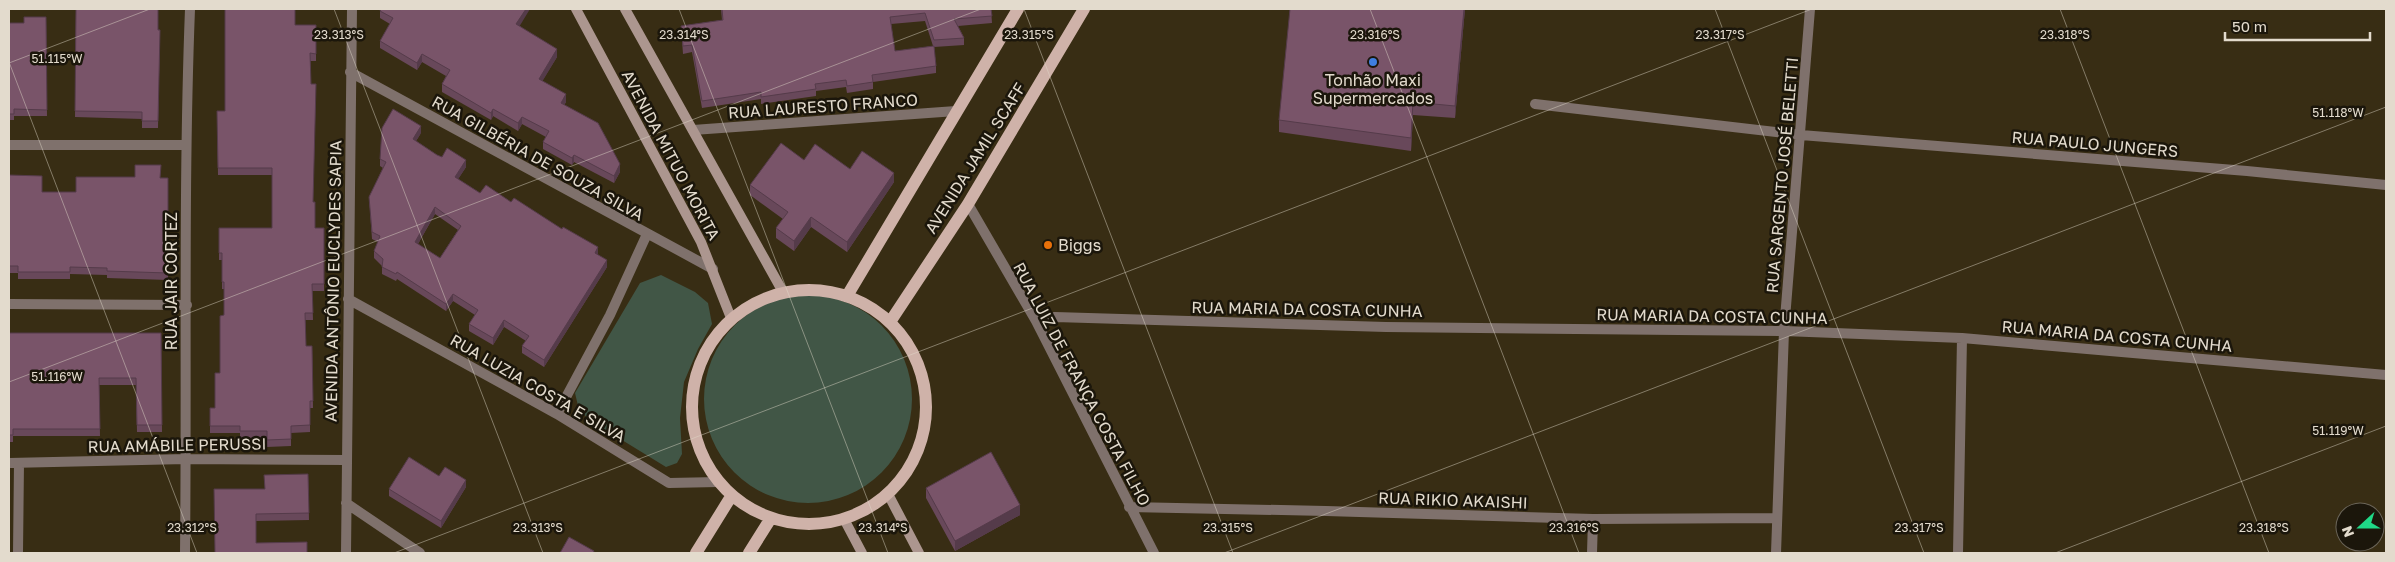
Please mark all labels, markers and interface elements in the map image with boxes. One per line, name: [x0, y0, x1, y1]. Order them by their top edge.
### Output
scale bar: [2225, 10, 2370, 42]
text: 50 m: [2232, 17, 2267, 35]
text: 23.313°S: [314, 27, 364, 42]
text: 23.314°S: [659, 27, 709, 42]
text: 23.315°S: [1004, 27, 1054, 42]
text: 23.316°S: [1350, 27, 1400, 42]
text: 23.317°S: [1695, 27, 1745, 42]
text: 23.318°S: [2040, 27, 2090, 42]
text: 51.115°W: [31, 51, 83, 66]
marker: Tonhão Maxi Supermercados: [1367, 56, 1379, 68]
street label: RUA SARGENTO JOSÉ BELETTI: [1762, 56, 1802, 294]
street label: AVENIDA MITUO MORITA: [618, 67, 724, 244]
place label: Tonhão Maxi Supermercados: [1313, 70, 1433, 108]
street label: AVENIDA JAMIL SCAFF: [920, 79, 1030, 237]
street label: RUA LAURESTO FRANCO: [727, 89, 919, 123]
street label: RUA GILBÉRIA DE SOUZA SILVA: [429, 91, 648, 225]
text: 51.118°W: [2312, 105, 2364, 120]
street label: RUA PAULO JUNGERS: [2011, 127, 2179, 161]
street label: AVENIDA ANTÔNIO EUCLYDES SAPIA: [321, 140, 345, 422]
street label: RUA JAIR CORTEZ: [161, 212, 181, 350]
place label: Biggs: [1058, 235, 1101, 255]
marker: Biggs: [1042, 239, 1054, 251]
street label: RUA LUIZ DE FRANÇA COSTA FILHO: [1009, 259, 1155, 509]
street label: RUA MARIA DA COSTA CUNHA: [1191, 297, 1423, 321]
street label: RUA MARIA DA COSTA CUNHA: [1596, 304, 1828, 328]
street label: RUA MARIA DA COSTA CUNHA: [2001, 316, 2233, 356]
street label: RUA LUZIA COSTA E SILVA: [447, 330, 629, 447]
text: 51.116°W: [31, 369, 83, 384]
text: 51.119°W: [2312, 423, 2364, 438]
street label: RUA AMÁBILE PERUSSI: [88, 433, 266, 457]
street label: RUA RIKIO AKAISHI: [1378, 487, 1528, 513]
north arrow: [2335, 502, 2385, 552]
text: 23.312°S: [167, 520, 217, 535]
text: 23.313°S: [513, 520, 563, 535]
text: 23.314°S: [858, 520, 908, 535]
text: 23.315°S: [1203, 520, 1253, 535]
text: 23.316°S: [1549, 520, 1599, 535]
text: 23.317°S: [1894, 520, 1944, 535]
text: 23.318°S: [2239, 520, 2289, 535]
text: N: [2338, 524, 2357, 540]

